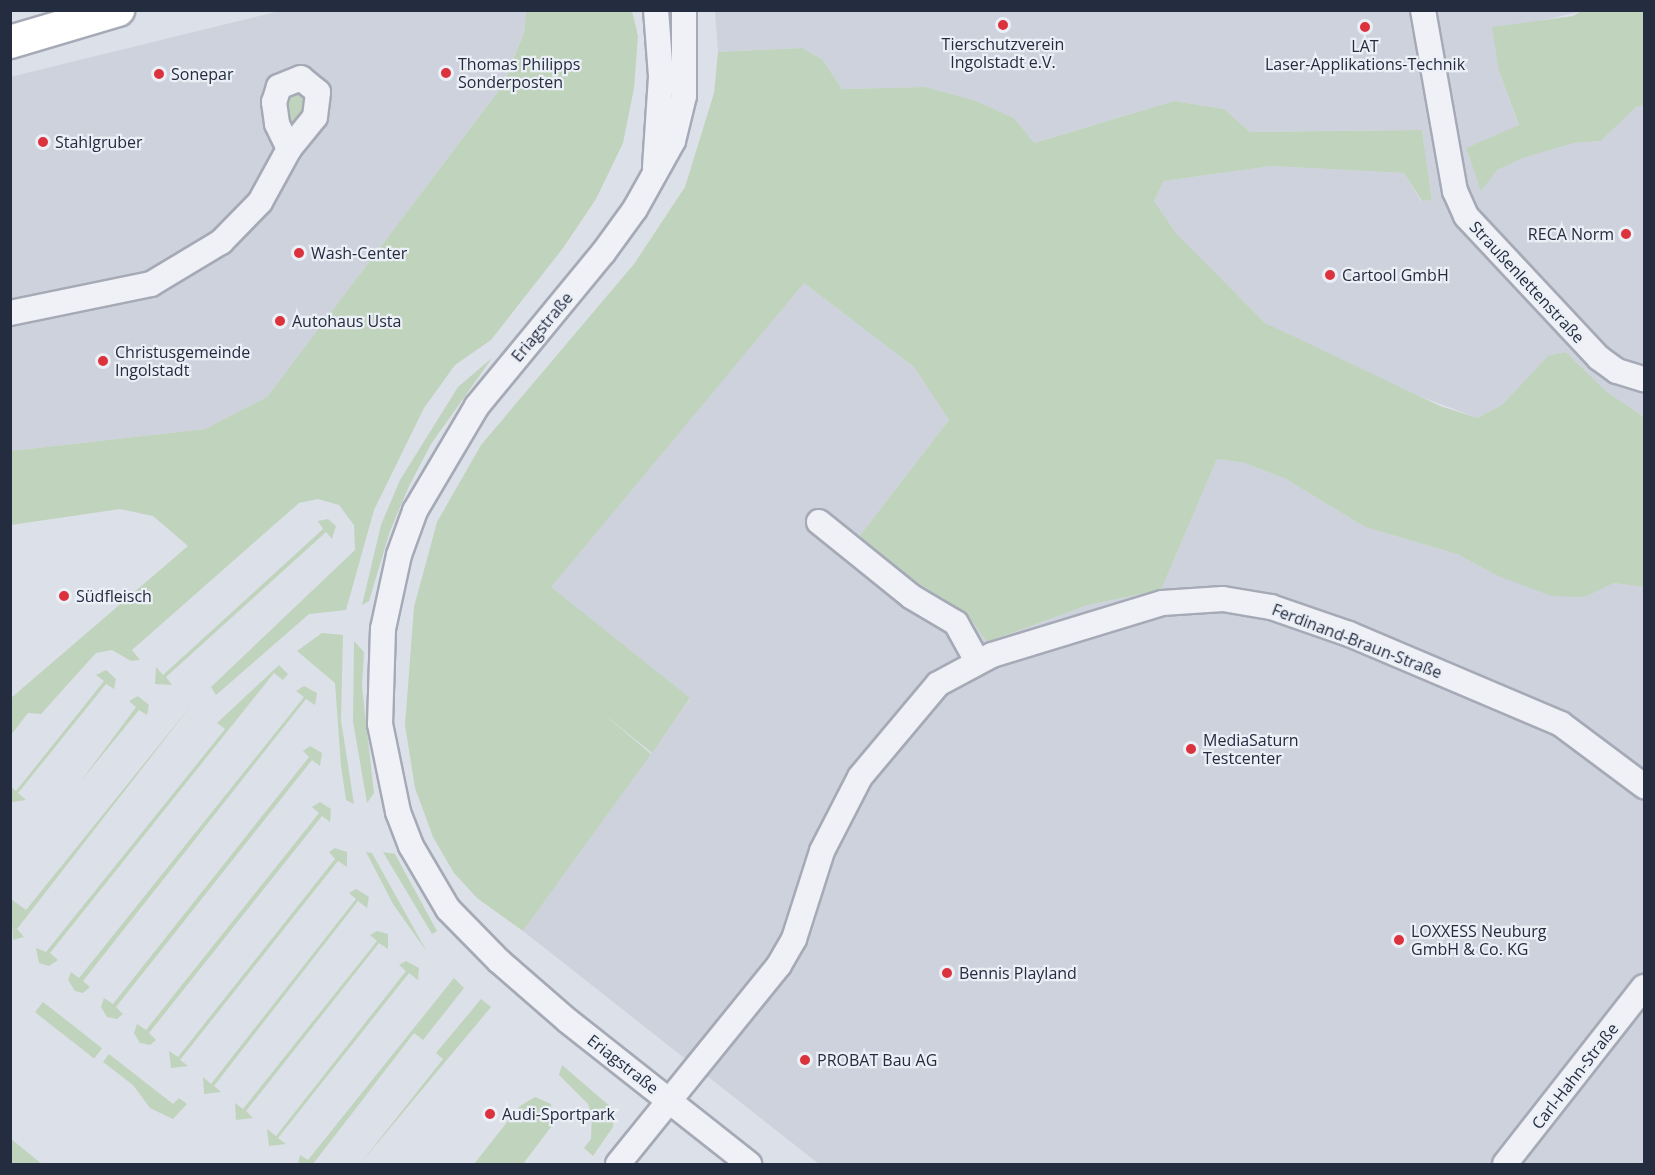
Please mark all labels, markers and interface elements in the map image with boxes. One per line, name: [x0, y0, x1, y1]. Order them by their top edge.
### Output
marker: Tierschutzverein Ingolstadt e.V.: [996, 18, 1010, 32]
marker: LAT Laser-Applikations-Technik: [1358, 20, 1372, 34]
place label: Tierschutzverein Ingolstadt e.V.: [942, 34, 1064, 72]
place label: LAT Laser-Applikations-Technik: [1265, 36, 1465, 74]
place label: Thomas Philipps Sonderposten: [458, 54, 580, 92]
place label: Sonepar: [171, 64, 233, 84]
marker: Thomas Philipps Sonderposten: [439, 66, 453, 80]
marker: Sonepar: [152, 67, 166, 81]
place label: Stahlgruber: [55, 132, 143, 152]
marker: Stahlgruber: [36, 135, 50, 149]
street label: Straußenlettenstraße: [1466, 217, 1588, 347]
place label: RECA Norm: [1528, 224, 1614, 244]
marker: RECA Norm: [1619, 227, 1633, 241]
place label: Wash-Center: [311, 243, 407, 263]
marker: Wash-Center: [292, 246, 306, 260]
place label: Cartool GmbH: [1342, 265, 1449, 285]
marker: Cartool GmbH: [1323, 268, 1337, 282]
street label: Eriagstraße: [507, 288, 577, 366]
place label: Autohaus Usta: [292, 311, 401, 331]
marker: Autohaus Usta: [273, 314, 287, 328]
place label: Christusgemeinde Ingolstadt: [115, 342, 250, 380]
marker: Christusgemeinde Ingolstadt: [96, 354, 110, 368]
place label: Südfleisch: [76, 586, 152, 606]
marker: Südfleisch: [57, 589, 71, 603]
street label: Ferdinand-Braun-Straße: [1269, 600, 1445, 682]
place label: MediaSaturn Testcenter: [1203, 730, 1299, 768]
marker: MediaSaturn Testcenter: [1184, 742, 1198, 756]
place label: LOXXESS Neuburg GmbH & Co. KG: [1411, 921, 1547, 959]
marker: LOXXESS Neuburg GmbH & Co. KG: [1392, 933, 1406, 947]
place label: Bennis Playland: [959, 963, 1077, 983]
marker: Bennis Playland: [940, 966, 954, 980]
street label: Carl-Hahn-Straße: [1528, 1019, 1622, 1133]
street label: Eriagstraße: [584, 1030, 662, 1098]
place label: PROBAT Bau AG: [817, 1050, 937, 1070]
marker: PROBAT Bau AG: [798, 1053, 812, 1067]
place label: Audi-Sportpark: [502, 1104, 615, 1124]
marker: Audi-Sportpark: [483, 1107, 497, 1121]

